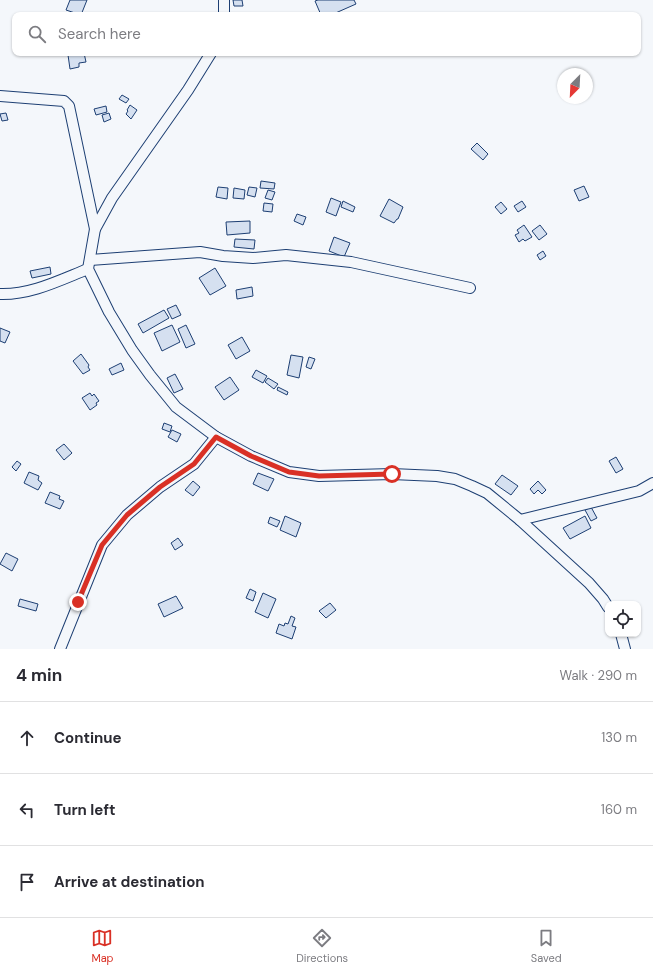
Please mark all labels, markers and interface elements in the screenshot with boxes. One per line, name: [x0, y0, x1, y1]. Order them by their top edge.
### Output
search box: [12, 12, 641, 56]
icon: search: [26, 23, 48, 45]
text: Search here: [58, 24, 141, 44]
north arrow: [557, 68, 593, 104]
route start: [383, 465, 401, 483]
route end: [69, 593, 87, 611]
map controls: [605, 601, 641, 637]
button: locate: [605, 601, 641, 637]
text: 4 min: [16, 664, 62, 686]
text: Walk · 290 m: [560, 667, 637, 684]
icon: ahead: [16, 727, 38, 749]
text: Continue: [54, 728, 122, 748]
text: 130 m: [601, 729, 637, 746]
icon: left: [16, 799, 38, 821]
text: Turn left: [54, 800, 115, 820]
text: 160 m: [601, 801, 637, 818]
icon: arrive: [16, 871, 38, 893]
text: Arrive at destination: [54, 872, 205, 892]
tab: Map: [91, 927, 114, 965]
tab: Directions: [296, 927, 348, 965]
tab: Saved: [531, 927, 562, 965]

